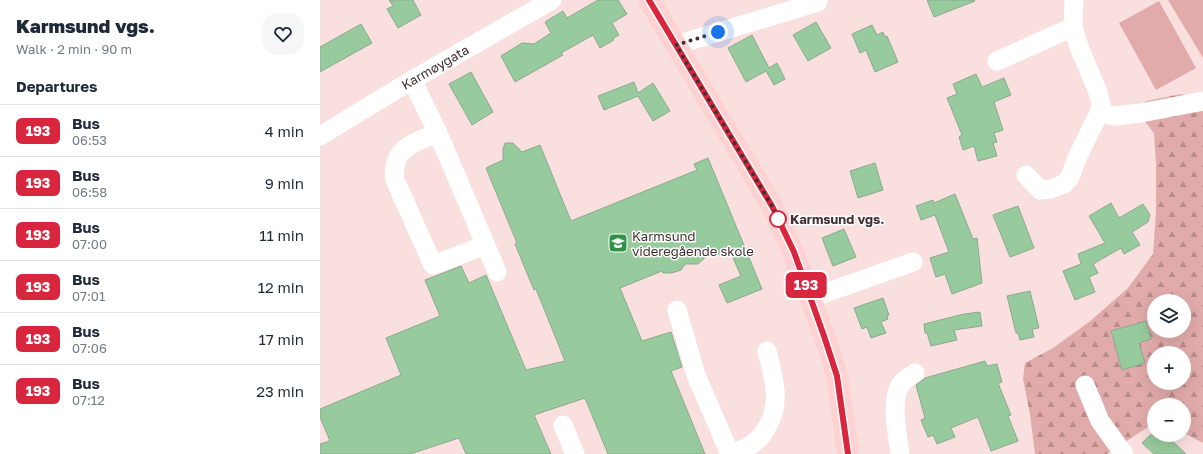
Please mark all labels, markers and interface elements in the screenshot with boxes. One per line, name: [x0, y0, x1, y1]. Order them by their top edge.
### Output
button: heart: [262, 13, 304, 55]
text: Karmsund vgs.: [16, 14, 155, 37]
your location: [708, 22, 728, 42]
text: Walk · 2 min · 90 m: [16, 41, 132, 57]
street label: Karmøygata: [398, 41, 472, 93]
text: Departures: [16, 77, 97, 95]
text: Bus: [72, 114, 100, 132]
text: 193: [26, 122, 50, 139]
text: 4 min: [265, 122, 304, 140]
text: 06:53: [72, 132, 107, 148]
text: Bus: [72, 166, 100, 184]
text: 193: [26, 174, 50, 191]
text: 9 min: [265, 174, 304, 192]
text: 06:58: [72, 184, 107, 200]
marker: Karmsund vgs.: [769, 210, 787, 228]
place label: Karmsund vgs.: [790, 211, 884, 227]
text: Bus: [72, 218, 100, 236]
text: 193: [26, 226, 50, 243]
text: 11 min: [259, 226, 304, 244]
place label: Karmsund videregående skole: [632, 228, 754, 259]
school or university icon: Karmsund videregående skole: [607, 232, 629, 254]
text: 07:00: [72, 236, 107, 252]
text: Bus: [72, 270, 100, 288]
line badge: 193: [783, 272, 829, 298]
text: 193: [794, 276, 818, 293]
text: 193: [26, 278, 50, 295]
text: 12 min: [258, 278, 304, 296]
text: 07:01: [72, 288, 105, 304]
map controls: [1147, 294, 1191, 442]
button: layers: [1147, 294, 1191, 338]
text: Bus: [72, 322, 100, 340]
text: 193: [26, 330, 50, 347]
text: 17 min: [259, 330, 304, 348]
text: 07:06: [72, 340, 107, 356]
button: +: [1147, 346, 1191, 390]
text: Bus: [72, 374, 100, 392]
text: 193: [26, 382, 50, 399]
text: 23 min: [256, 382, 304, 400]
text: 07:12: [72, 392, 105, 408]
button: −: [1147, 398, 1191, 442]

